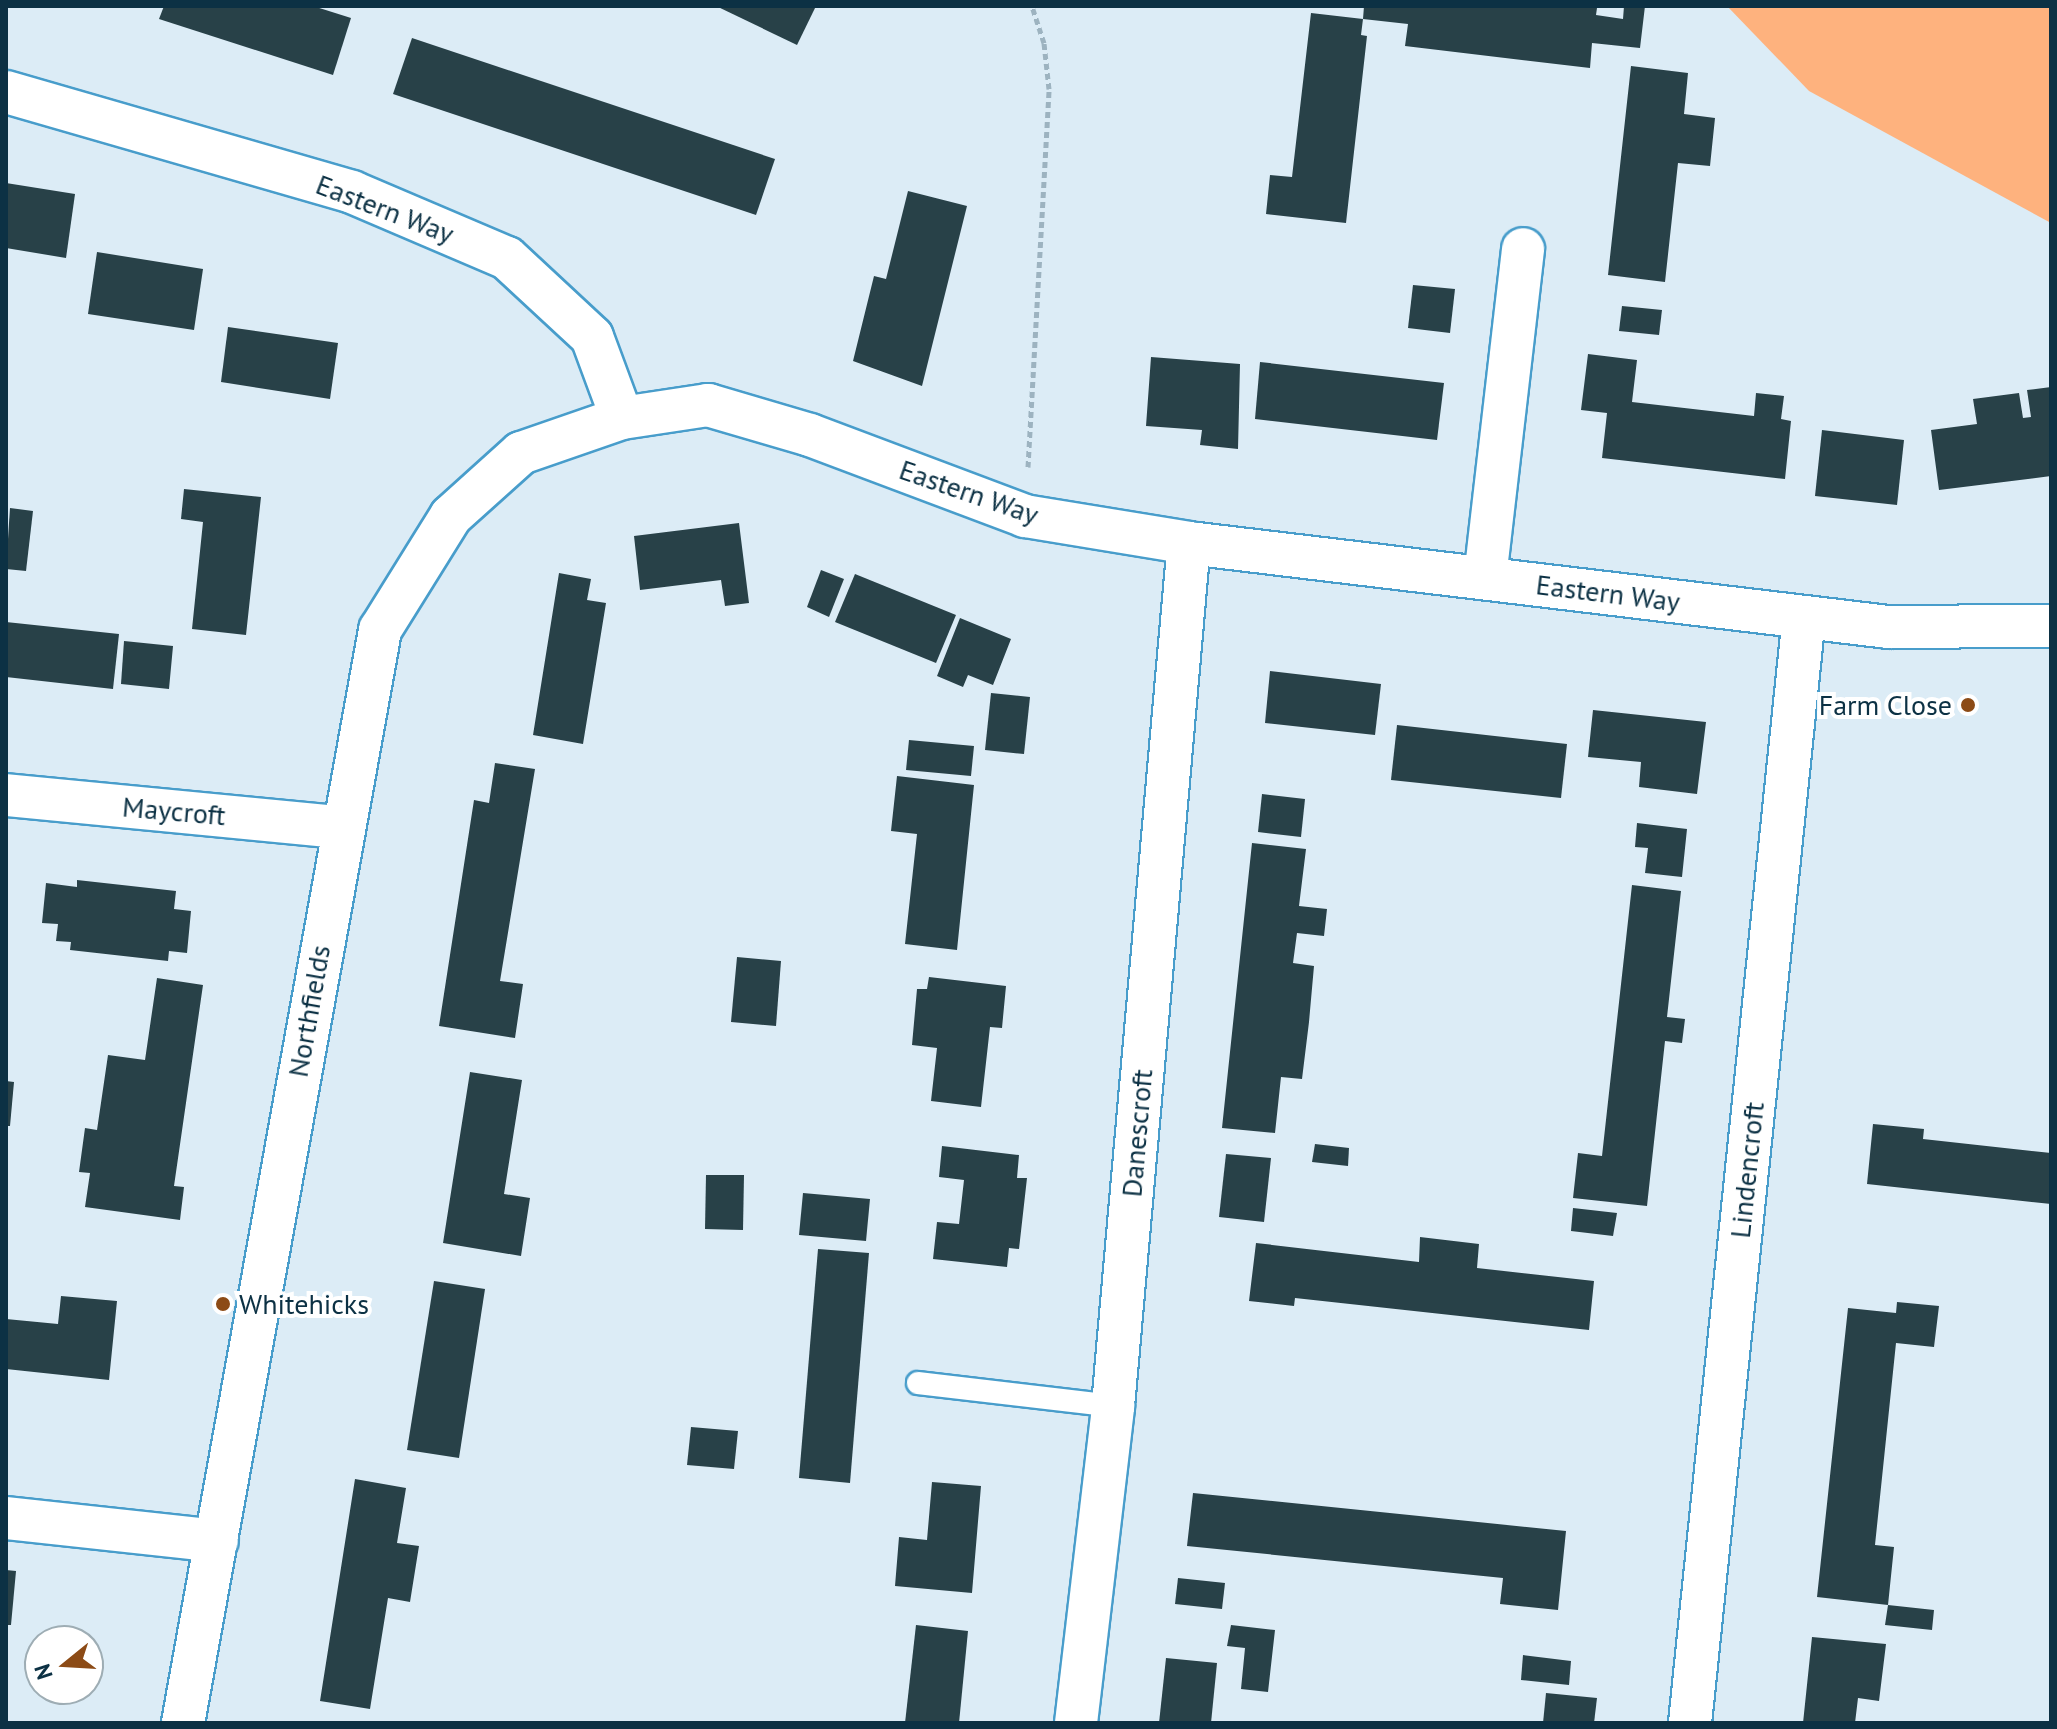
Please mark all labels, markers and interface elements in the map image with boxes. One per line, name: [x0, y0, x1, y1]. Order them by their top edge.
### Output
street label: Eastern Way: [311, 167, 459, 251]
street label: Eastern Way: [895, 452, 1043, 532]
street label: Eastern Way: [1534, 567, 1682, 619]
place label: Farm Close: [1819, 688, 1952, 722]
marker: Farm Close: [1959, 696, 1977, 714]
street label: Maycroft: [121, 790, 227, 832]
street label: Northfields: [281, 942, 337, 1080]
street label: Danescroft: [1115, 1068, 1159, 1198]
street label: Lindencroft: [1723, 1100, 1771, 1240]
place label: Whitehicks: [239, 1287, 369, 1321]
marker: Whitehicks: [214, 1295, 232, 1313]
north arrow: [24, 1625, 104, 1705]
text: N: [28, 1661, 59, 1683]

